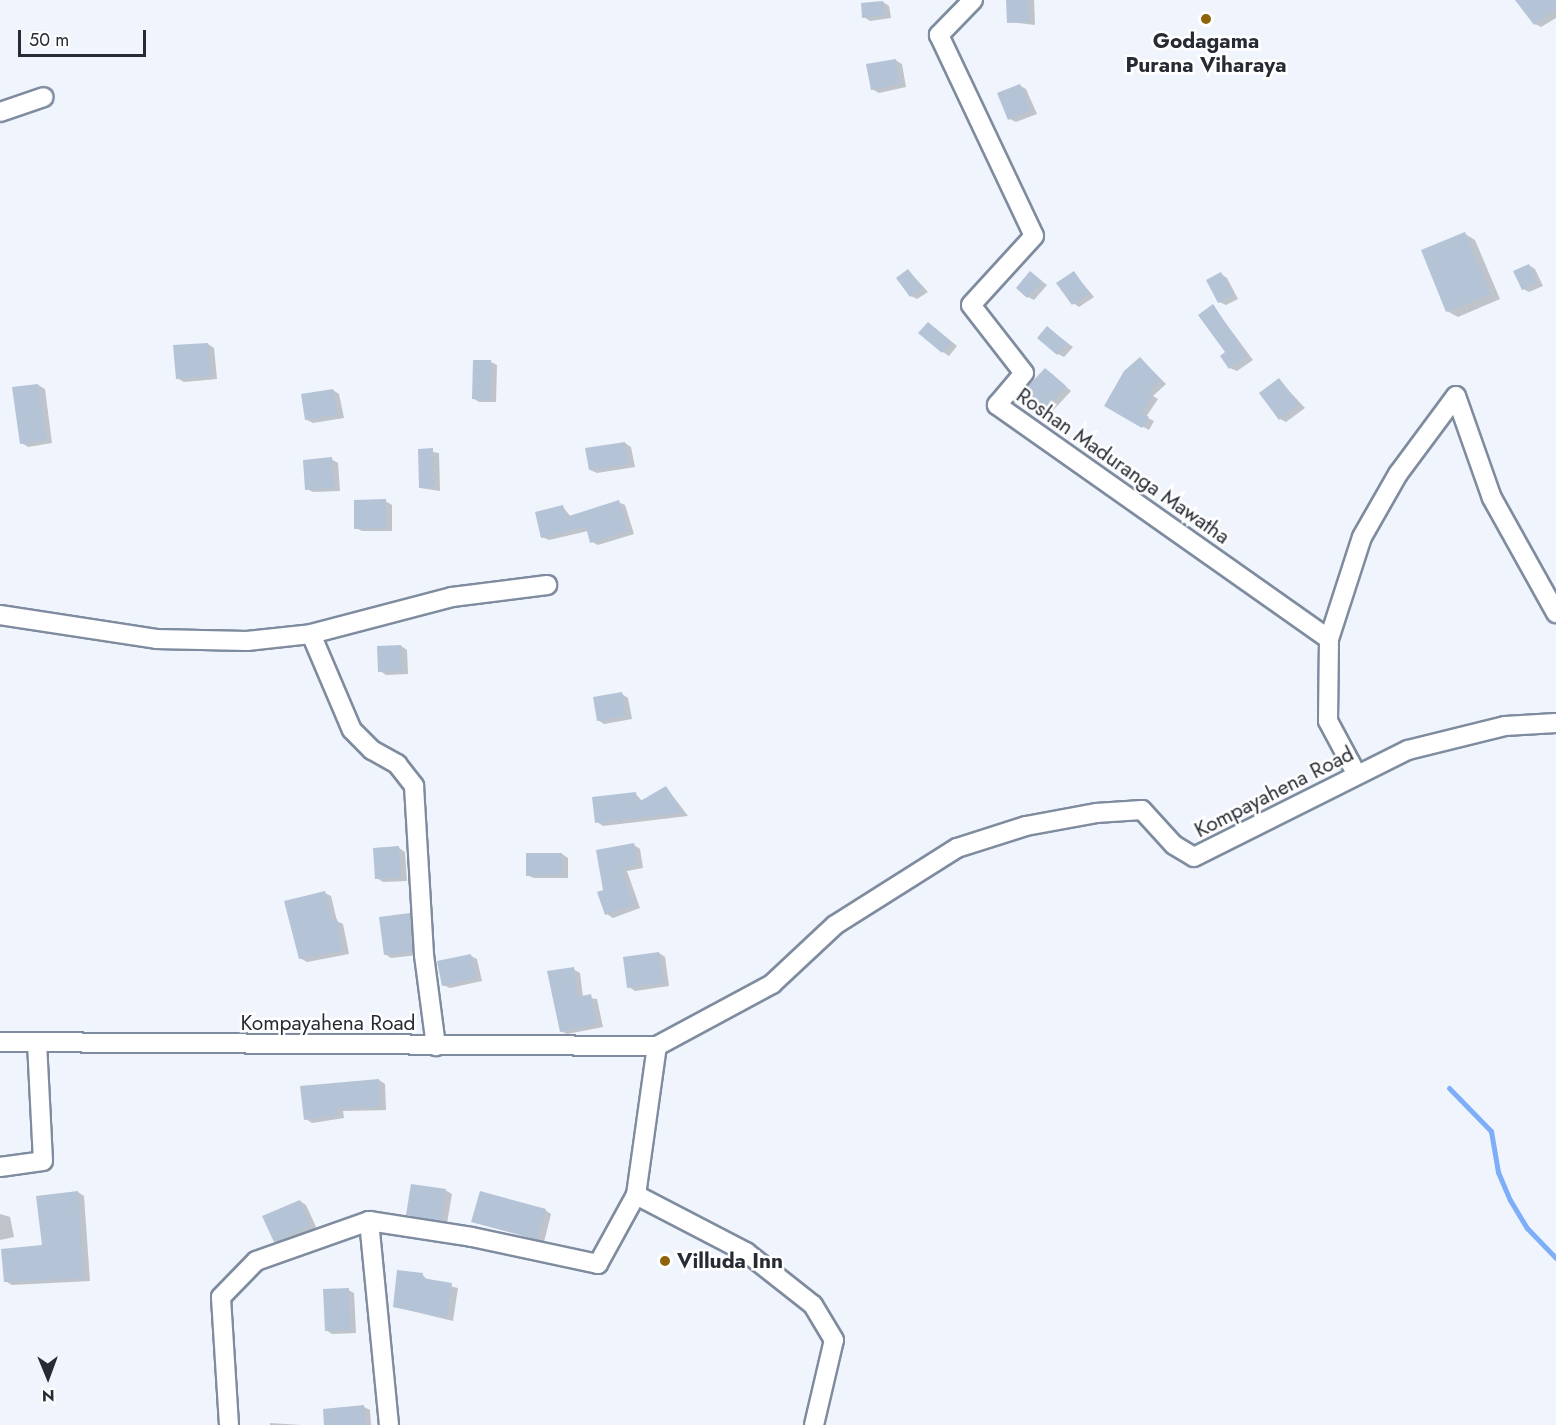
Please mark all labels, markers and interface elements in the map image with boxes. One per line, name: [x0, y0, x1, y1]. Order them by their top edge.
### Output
marker: Godagama Purana Viharaya: [1199, 12, 1213, 26]
scale bar: [21, 18, 148, 56]
text: 50 m: [29, 27, 69, 53]
place label: Godagama Purana Viharaya: [1126, 28, 1286, 78]
street label: Roshan Maduranga Mawatha: [1012, 383, 1234, 549]
street label: Kompayahena Road: [1190, 741, 1358, 843]
street label: Kompayahena Road: [241, 1010, 415, 1036]
place label: Villuda Inn: [677, 1248, 783, 1274]
marker: Villuda Inn: [658, 1254, 672, 1268]
north arrow: [18, 1347, 78, 1407]
text: N: [42, 1384, 55, 1407]

